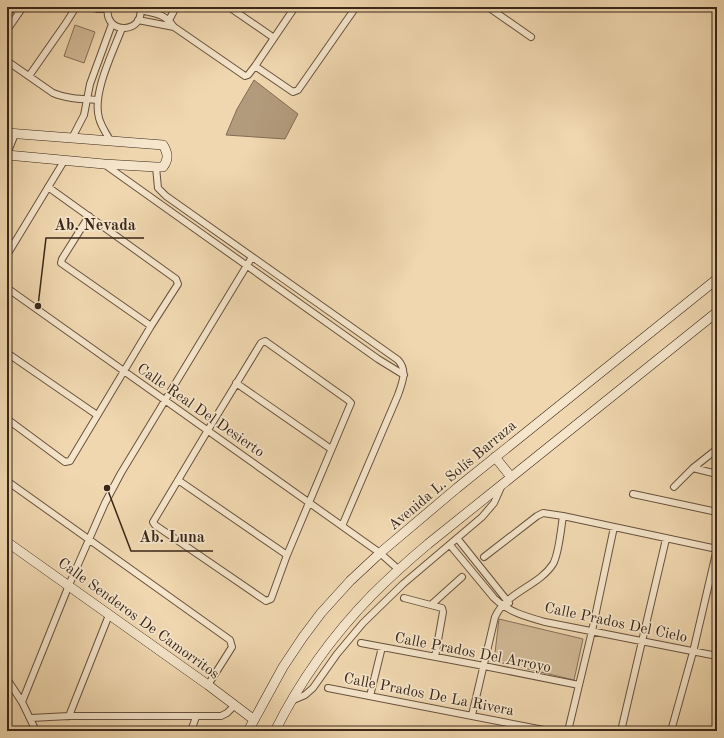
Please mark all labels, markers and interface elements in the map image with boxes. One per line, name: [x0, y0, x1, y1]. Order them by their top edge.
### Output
callout: Ab. Nevada: [46, 210, 144, 238]
text: Ab. Nevada: [54, 218, 136, 234]
street label: Calle Real Del Desierto: [134, 362, 267, 461]
street label: Avenida L. Solís Barraza: [386, 418, 520, 534]
callout: Ab. Luna: [131, 523, 213, 551]
text: Ab. Luna: [139, 530, 205, 546]
street label: Calle Senderos De Camorritos: [55, 556, 221, 683]
street label: Calle Prados Del Cielo: [543, 601, 689, 646]
street label: Calle Prados Del Arroyo: [393, 631, 552, 676]
street label: Calle Prados De La Rivera: [342, 672, 516, 719]

